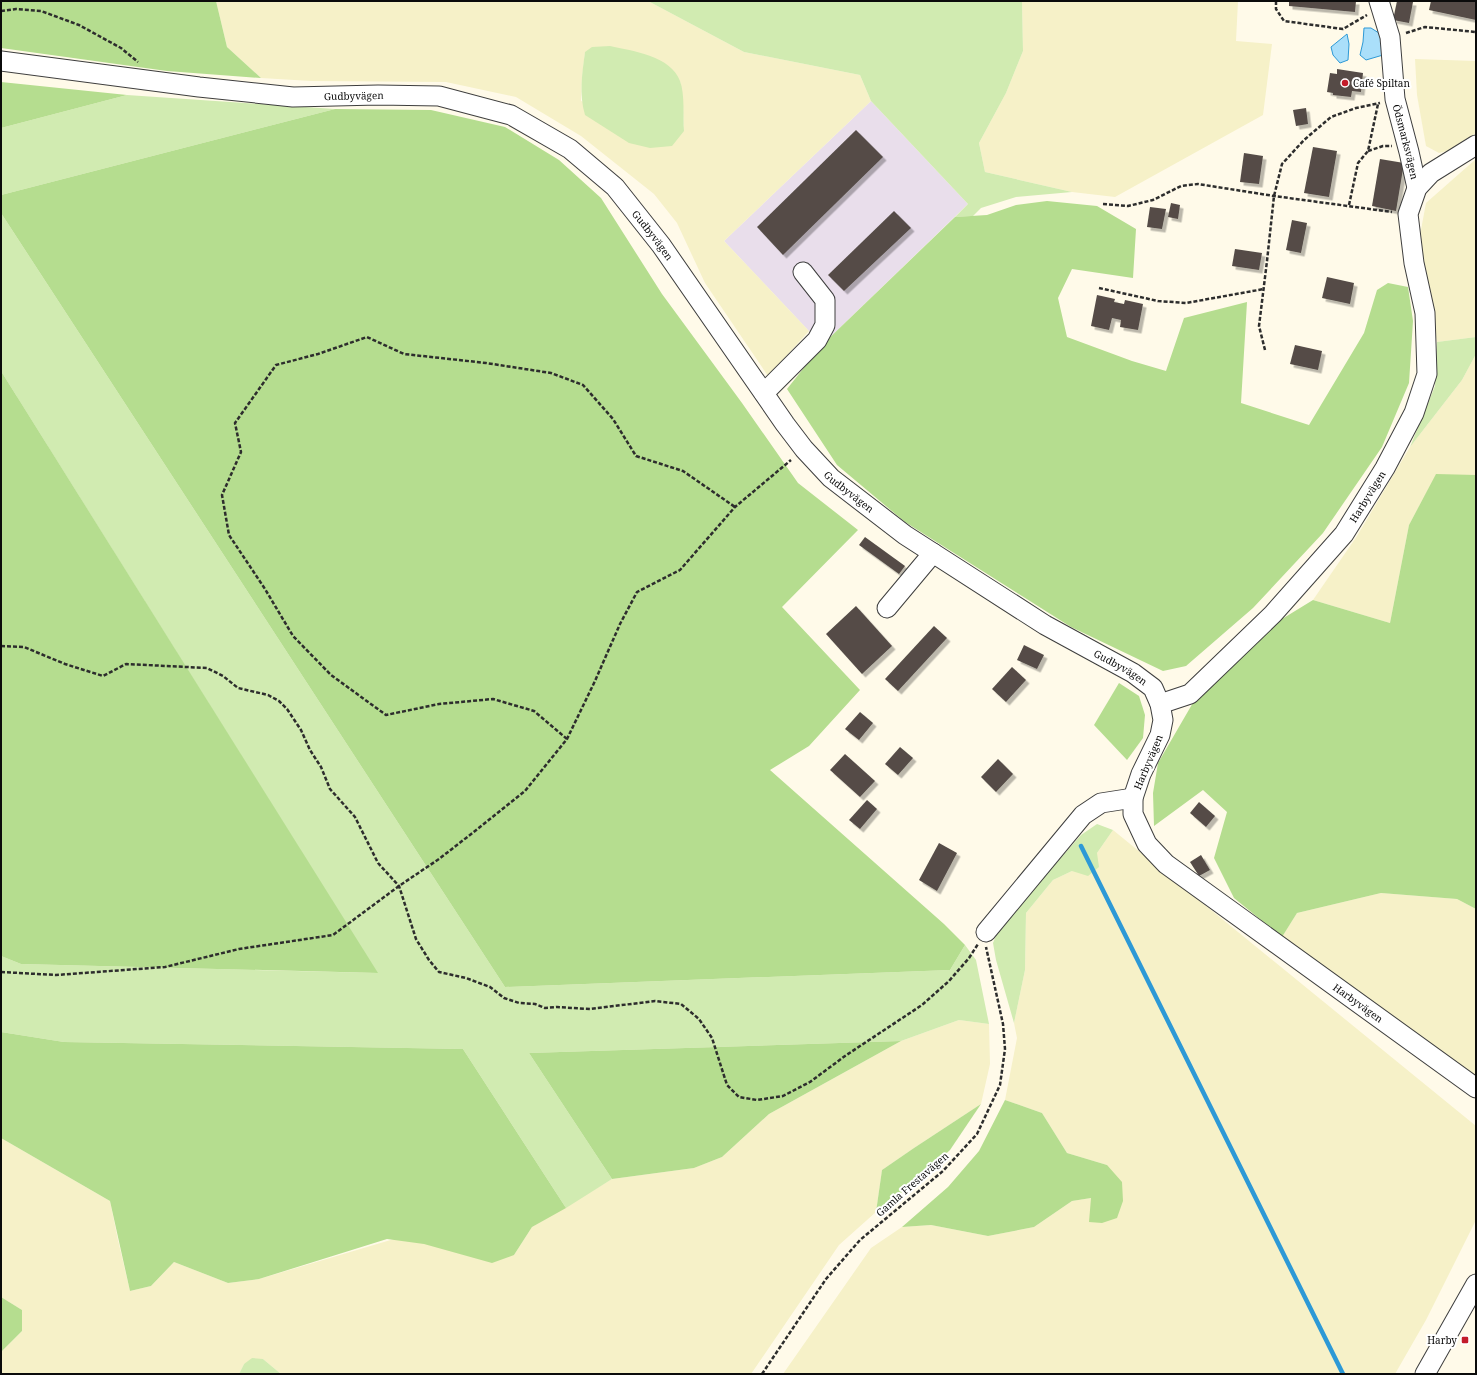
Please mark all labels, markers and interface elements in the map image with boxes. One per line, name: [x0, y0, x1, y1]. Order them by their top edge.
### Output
place label: Café Spiltan: [1353, 76, 1410, 90]
marker: Café Spiltan: [1340, 78, 1350, 88]
street label: Gudbyvägen: [324, 88, 384, 103]
street label: Ödsmarksvägen: [1390, 103, 1422, 181]
street label: Gudbyvägen: [629, 207, 677, 264]
street label: Harbyvägen: [1346, 467, 1389, 525]
street label: Gudbyvägen: [821, 468, 877, 516]
street label: Gudbyvägen: [1091, 646, 1151, 689]
street label: Harbyvägen: [1130, 732, 1166, 792]
street label: Harbyvägen: [1330, 980, 1386, 1026]
street label: Gamla Frestavägen: [873, 1148, 952, 1219]
place label: Harby: [1427, 1333, 1457, 1347]
marker: Harby: [1460, 1335, 1470, 1345]

